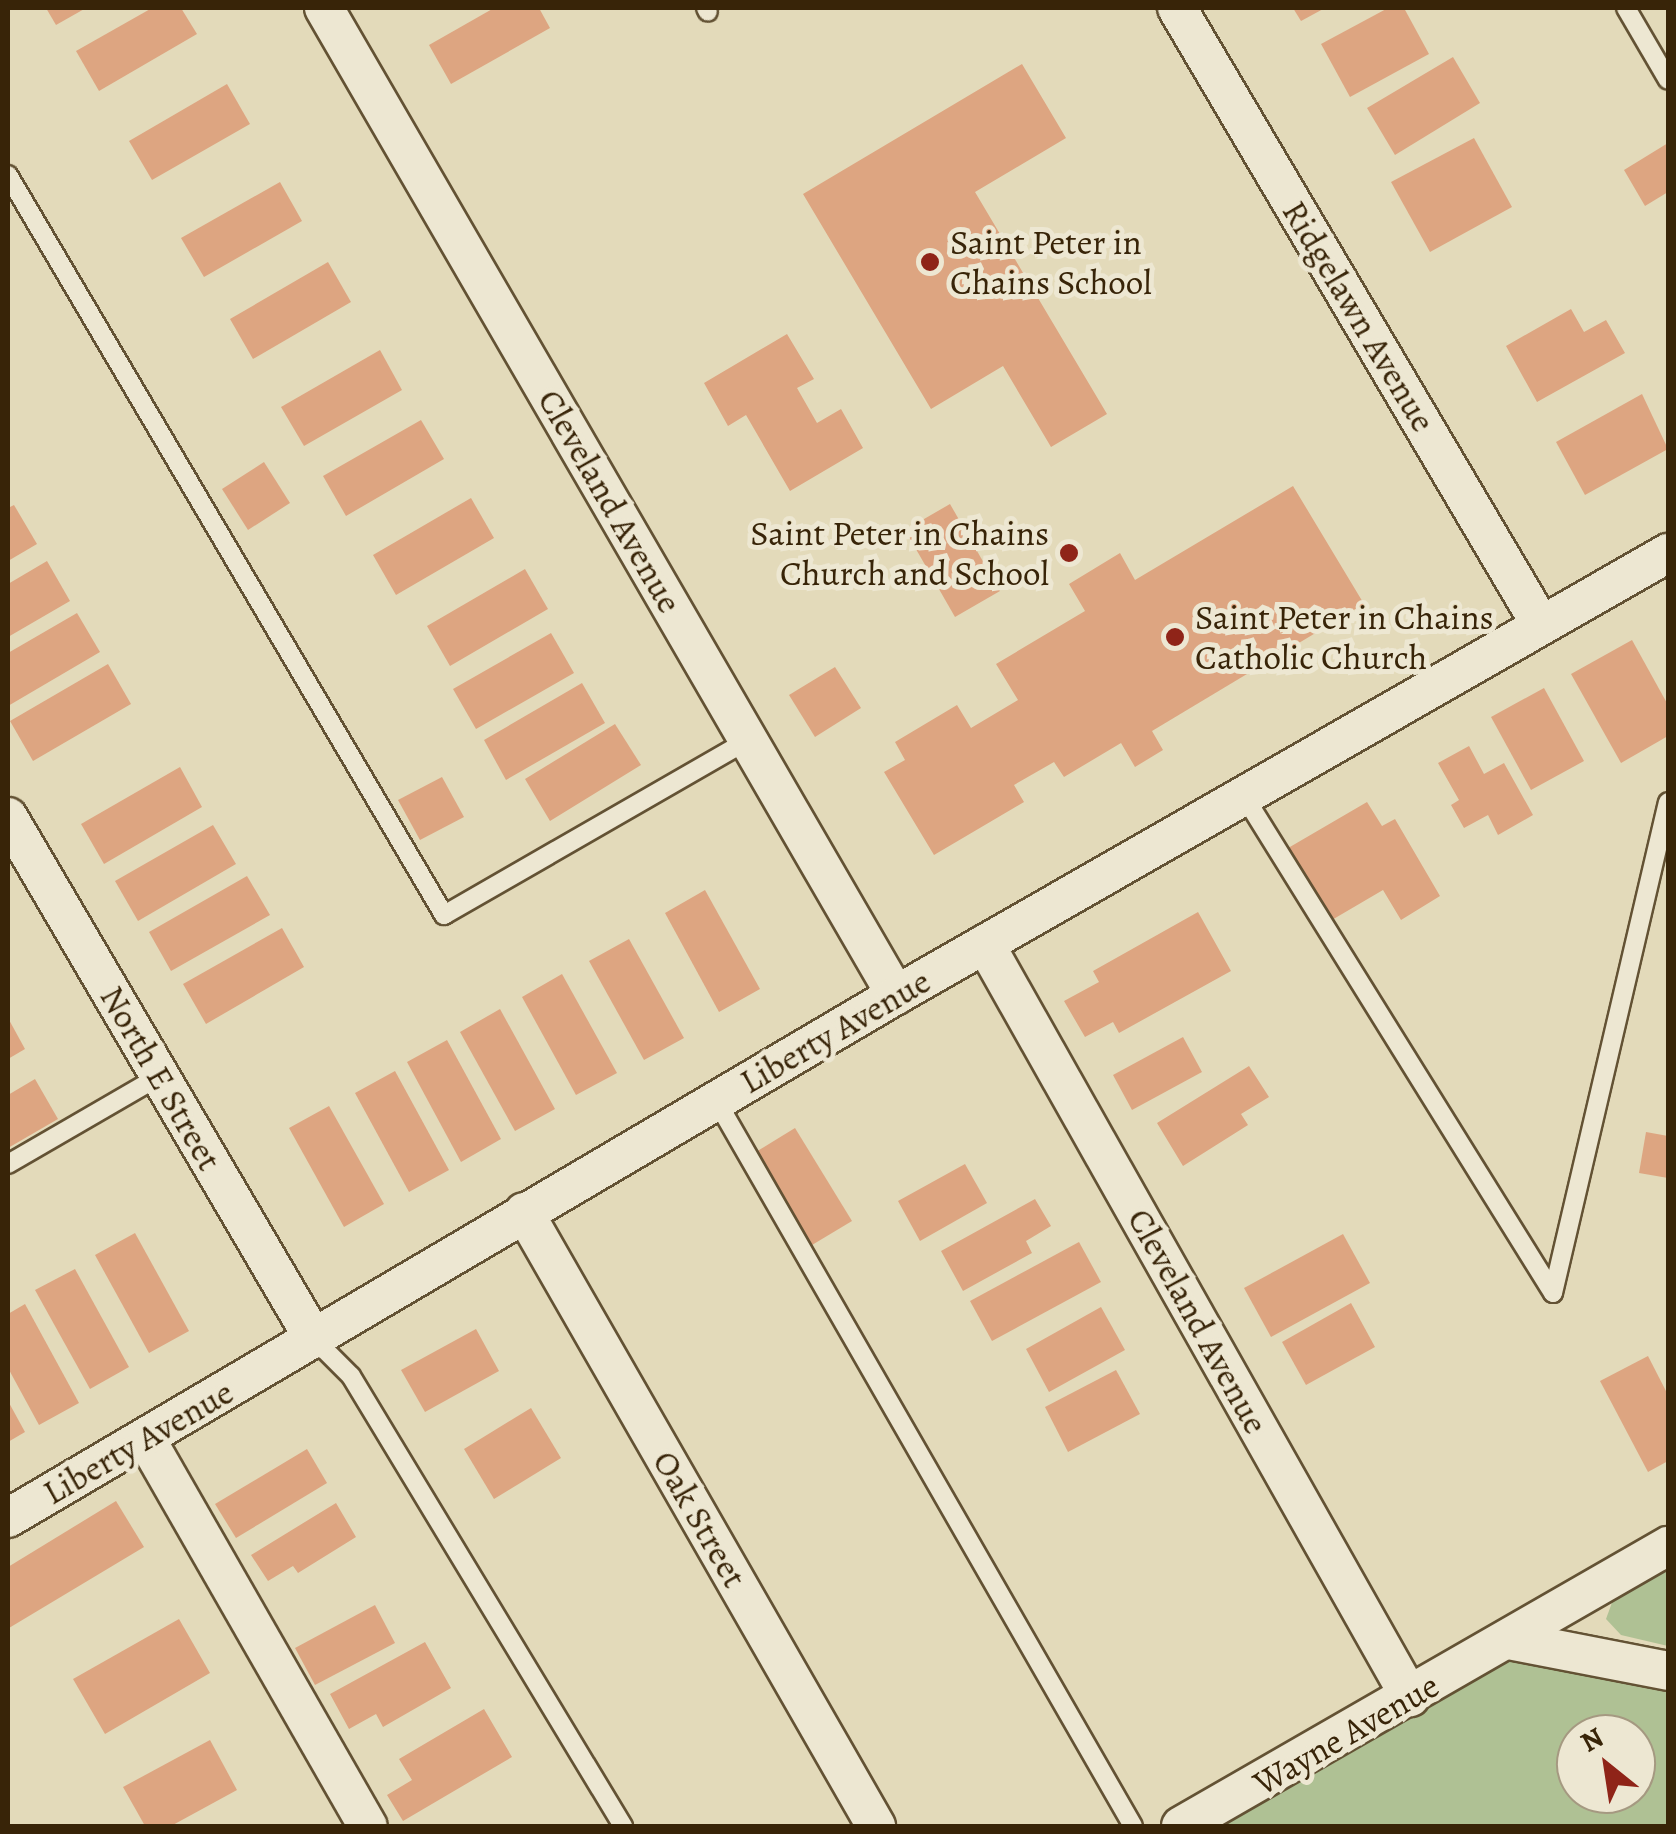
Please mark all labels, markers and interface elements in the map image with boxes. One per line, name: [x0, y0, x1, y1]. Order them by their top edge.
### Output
street label: Ridgelawn Avenue: [1273, 193, 1445, 439]
place label: Saint Peter in Chains School: [950, 221, 1152, 303]
marker: Saint Peter in Chains School: [919, 251, 941, 273]
street label: Cleveland Avenue: [529, 382, 691, 620]
place label: Saint Peter in Chains Church and School: [750, 512, 1049, 594]
marker: Saint Peter in Chains Church and School: [1058, 542, 1080, 564]
place label: Saint Peter in Chains Catholic Church: [1195, 596, 1494, 678]
marker: Saint Peter in Chains Catholic Church: [1164, 626, 1186, 648]
street label: Liberty Avenue: [732, 960, 938, 1102]
street label: North E Street: [91, 978, 231, 1178]
street label: Cleveland Avenue: [1119, 1201, 1277, 1441]
street label: Liberty Avenue: [35, 1371, 241, 1513]
street label: Oak Street: [644, 1443, 756, 1595]
street label: Wayne Avenue: [1246, 1664, 1446, 1804]
north arrow: [1556, 1714, 1656, 1814]
text: N: [1574, 1718, 1610, 1761]

